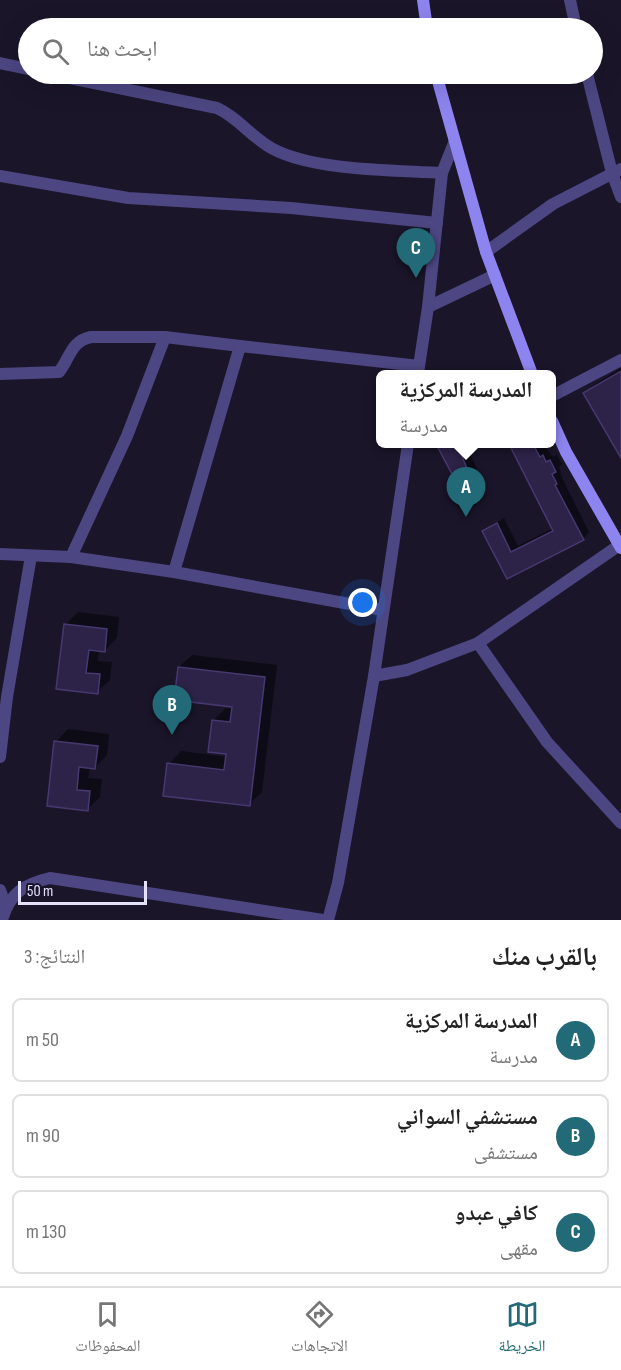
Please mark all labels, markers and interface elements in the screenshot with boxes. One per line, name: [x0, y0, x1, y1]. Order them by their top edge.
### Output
search box: [18, 18, 603, 84]
icon: search: [39, 35, 72, 68]
text: ابحث هنا: [87, 36, 158, 63]
pin: C: [396, 228, 436, 278]
popup: [376, 370, 556, 448]
text: المدرسة المركزية: [399, 377, 533, 404]
text: مدرسة: [399, 414, 448, 438]
pin: A: [446, 468, 486, 517]
your location: [348, 588, 377, 617]
pin: B: [152, 686, 192, 735]
scale bar: [18, 878, 147, 906]
text: 50 m: [27, 882, 53, 901]
text: بالقرب منك: [491, 942, 597, 973]
text: النتائج: 3: [24, 945, 85, 969]
text: المدرسة المركزية: [405, 1008, 538, 1035]
text: 50 m: [26, 1028, 59, 1052]
text: A: [571, 1028, 580, 1052]
text: مدرسة: [489, 1045, 538, 1069]
text: مستشفي السواني: [397, 1104, 538, 1131]
text: 90 m: [26, 1124, 60, 1148]
text: B: [571, 1124, 580, 1148]
text: مستشفى: [474, 1141, 538, 1165]
text: كافي عبدو: [455, 1200, 538, 1227]
text: 130 m: [26, 1220, 66, 1244]
text: C: [570, 1220, 581, 1244]
text: مقهى: [500, 1237, 538, 1261]
tab: المحفوظات: [75, 1298, 140, 1361]
tab: الاتجاهات: [291, 1298, 348, 1361]
tab: الخريطة: [499, 1298, 546, 1361]

